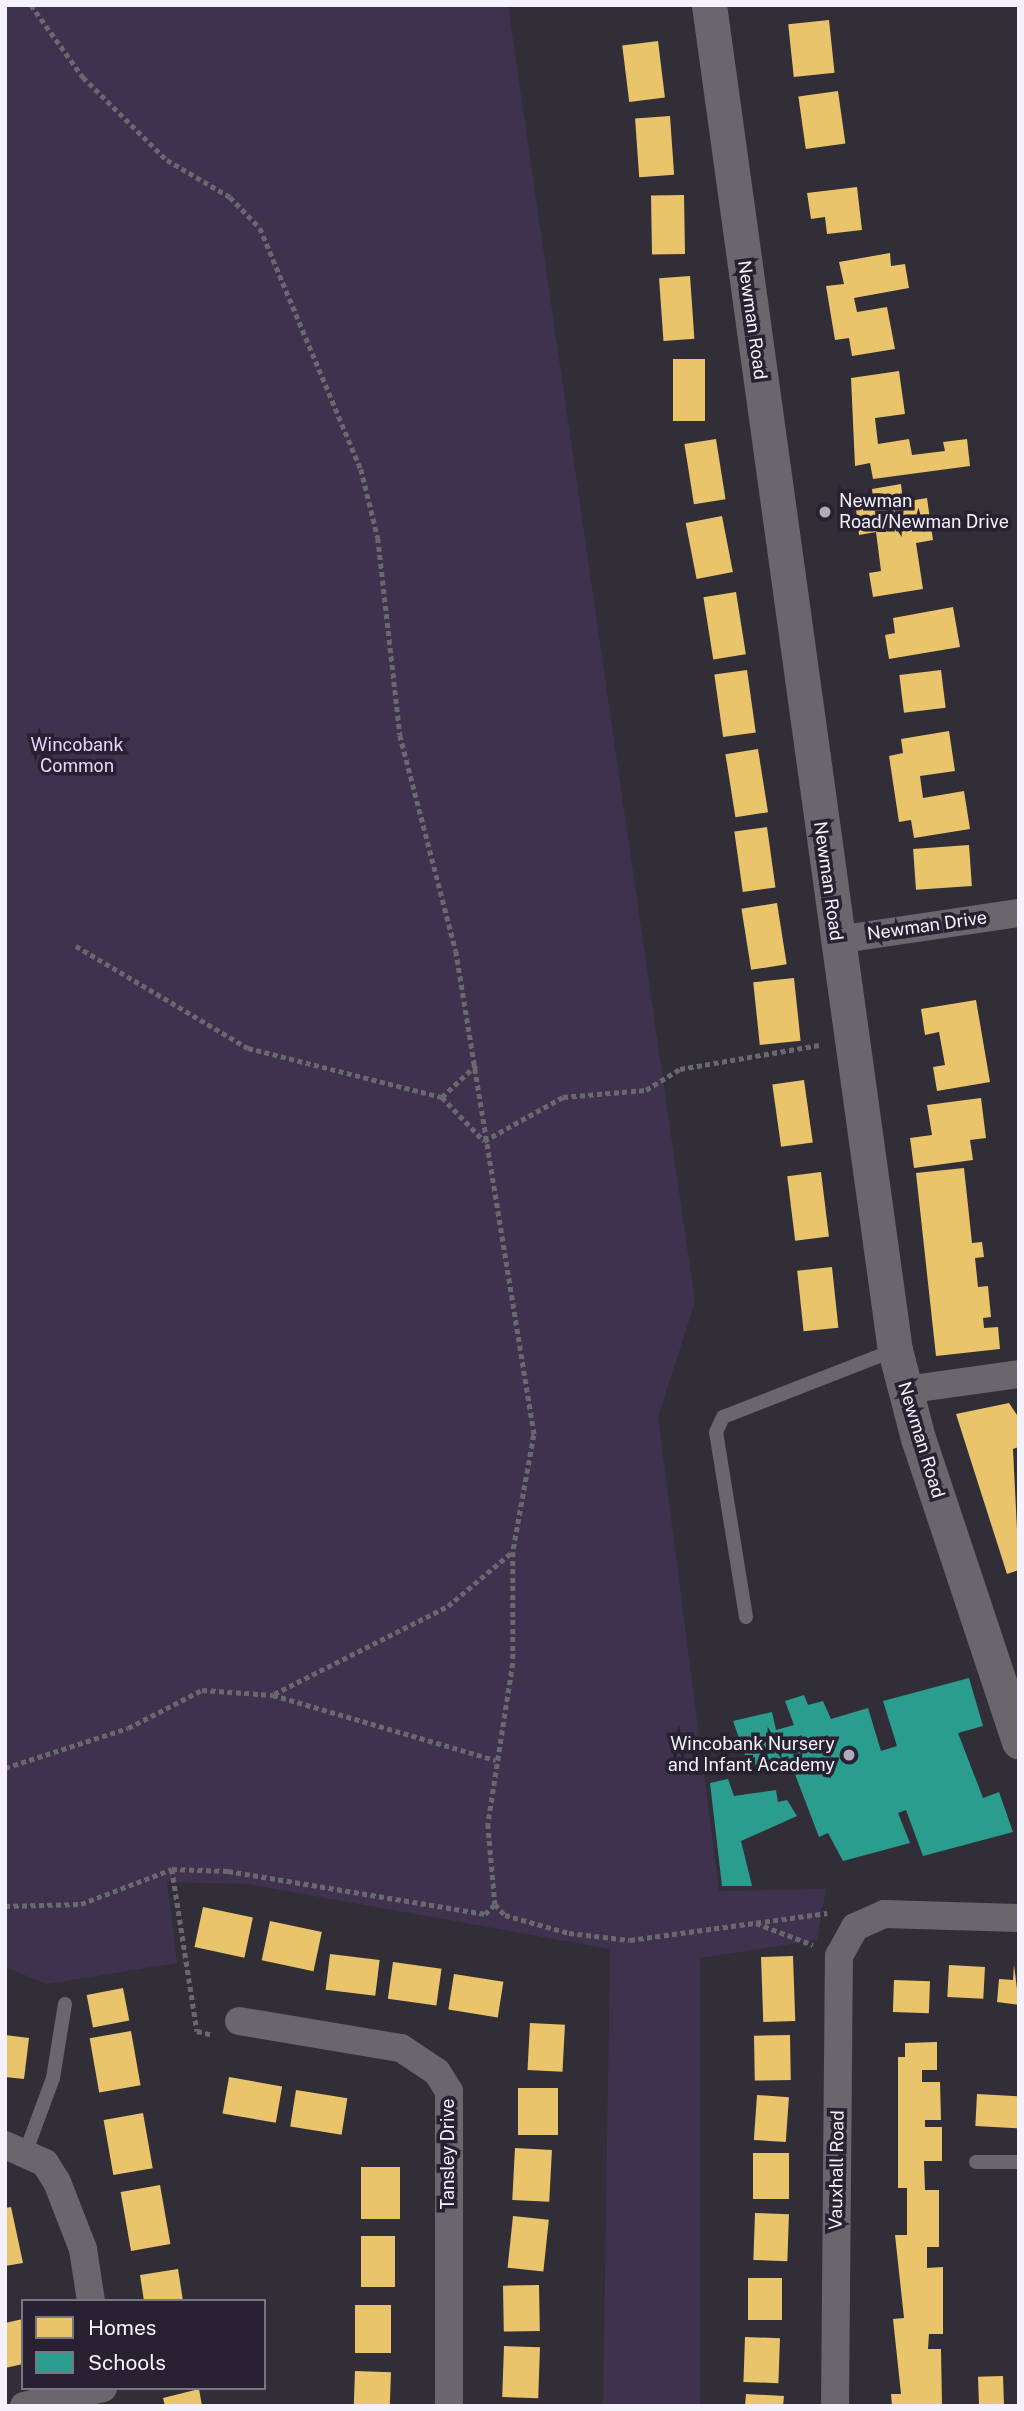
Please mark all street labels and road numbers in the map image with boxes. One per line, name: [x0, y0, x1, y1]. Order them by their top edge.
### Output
street label: Newman Road: [733, 259, 771, 381]
street label: Newman Road: [809, 820, 847, 942]
street label: Newman Drive: [866, 907, 988, 945]
street label: Newman Road: [893, 1379, 949, 1501]
street label: Tansley Drive: [437, 2098, 459, 2210]
street label: Vauxhall Road: [825, 2110, 849, 2230]

